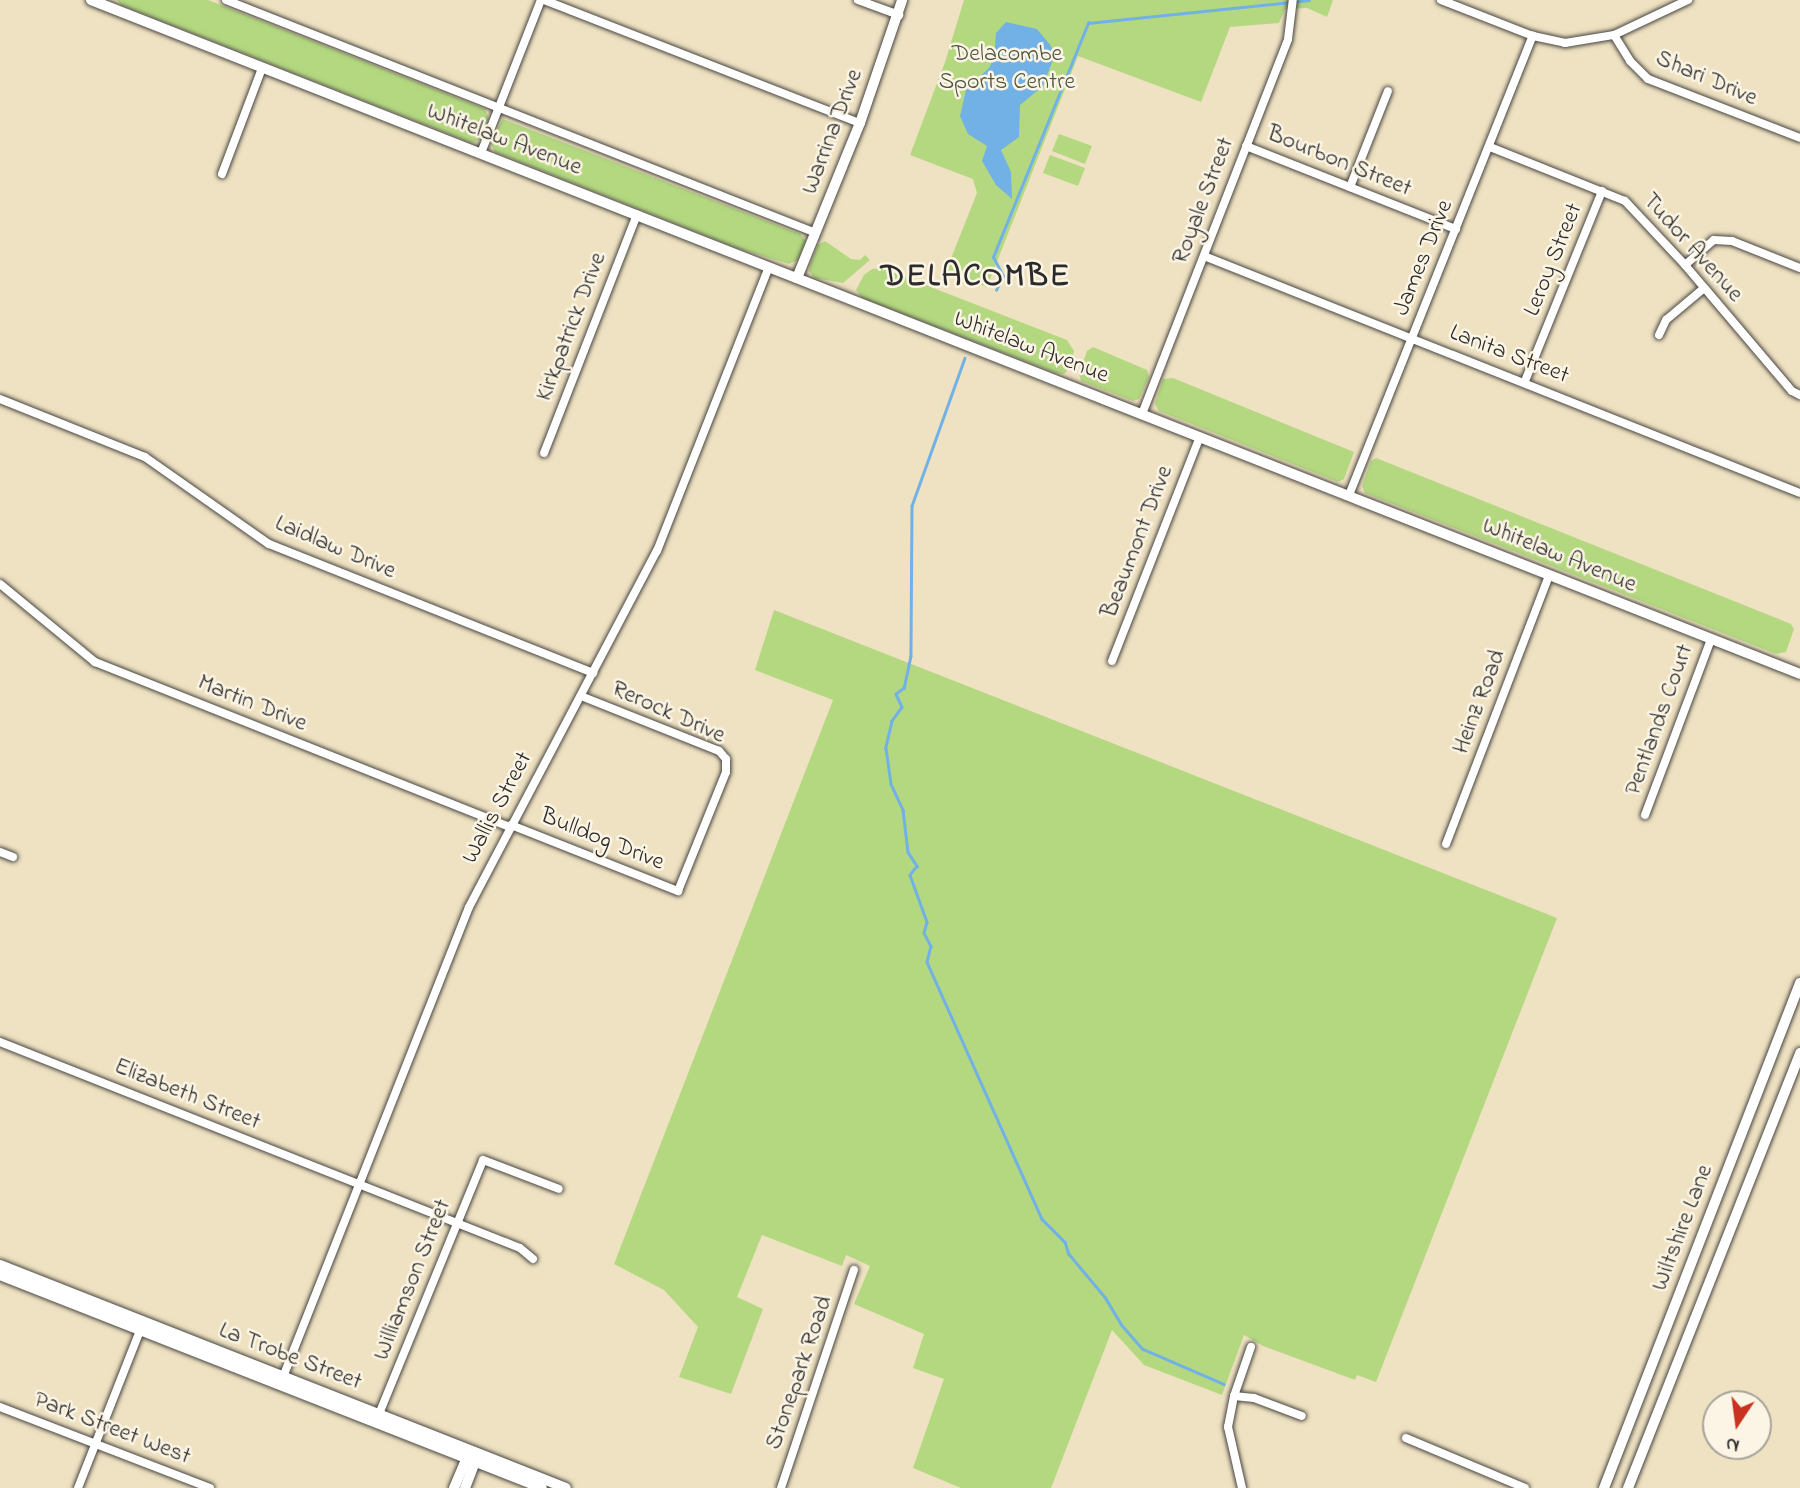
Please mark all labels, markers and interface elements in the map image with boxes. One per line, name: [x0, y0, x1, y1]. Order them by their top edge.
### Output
park label: Delacombe Sports Centre: [939, 41, 1075, 97]
street label: Shari Drive: [1651, 45, 1761, 113]
street label: Warrina Drive: [796, 65, 870, 199]
street label: Whitelaw Avenue: [422, 97, 586, 183]
street label: Bourbon Street: [1263, 120, 1415, 204]
street label: Royale Street: [1167, 134, 1241, 268]
street label: Tudor Avenue: [1635, 187, 1749, 309]
street label: James Drive: [1388, 196, 1460, 320]
street label: Leroy Street: [1518, 199, 1590, 321]
street label: Kirkpatrick Drive: [530, 249, 614, 405]
district label: DELACOMBE: [882, 259, 1070, 297]
street label: Whitelaw Avenue: [949, 305, 1113, 391]
street label: Lanita Street: [1445, 319, 1573, 391]
street label: Beaumont Drive: [1096, 462, 1180, 622]
street label: Laidlaw Drive: [270, 510, 400, 586]
street label: Whitelaw Avenue: [1478, 512, 1640, 600]
street label: Pentlands Court: [1619, 641, 1701, 799]
street label: Heinz Road: [1447, 646, 1513, 758]
street label: Martin Drive: [193, 669, 311, 739]
street label: Rerock Drive: [607, 675, 729, 751]
street label: Wallis Street: [456, 747, 540, 869]
street label: Bulldog Drive: [536, 802, 668, 878]
street label: Elizabeth Street: [110, 1053, 264, 1137]
street label: Wiltshire Lane: [1646, 1161, 1720, 1295]
street label: Williamson Street: [368, 1195, 458, 1365]
street label: Stonepark Road: [760, 1292, 840, 1454]
street label: La Trobe Street: [214, 1317, 366, 1397]
street label: Park Street West: [30, 1386, 194, 1472]
north arrow: [1702, 1390, 1772, 1460]
text: N: [1723, 1429, 1742, 1459]

